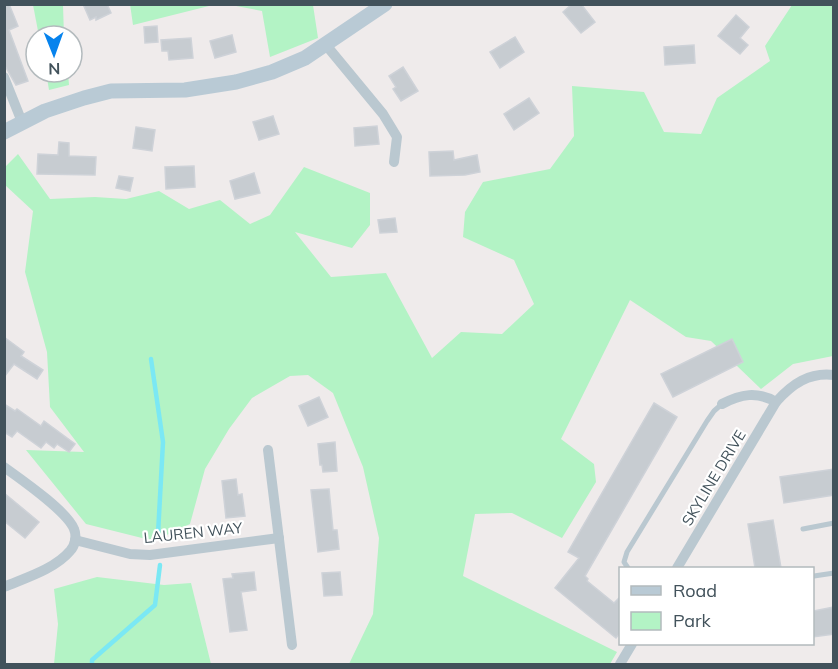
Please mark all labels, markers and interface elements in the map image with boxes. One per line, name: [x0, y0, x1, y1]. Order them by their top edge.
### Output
north arrow: [24, 24, 84, 84]
text: N: [48, 59, 60, 79]
street label: SKYLINE DRIVE: [677, 426, 750, 529]
street label: LAUREN WAY: [143, 518, 244, 547]
legend: [619, 567, 814, 645]
text: Road: [673, 579, 717, 602]
text: Park: [673, 609, 712, 632]

